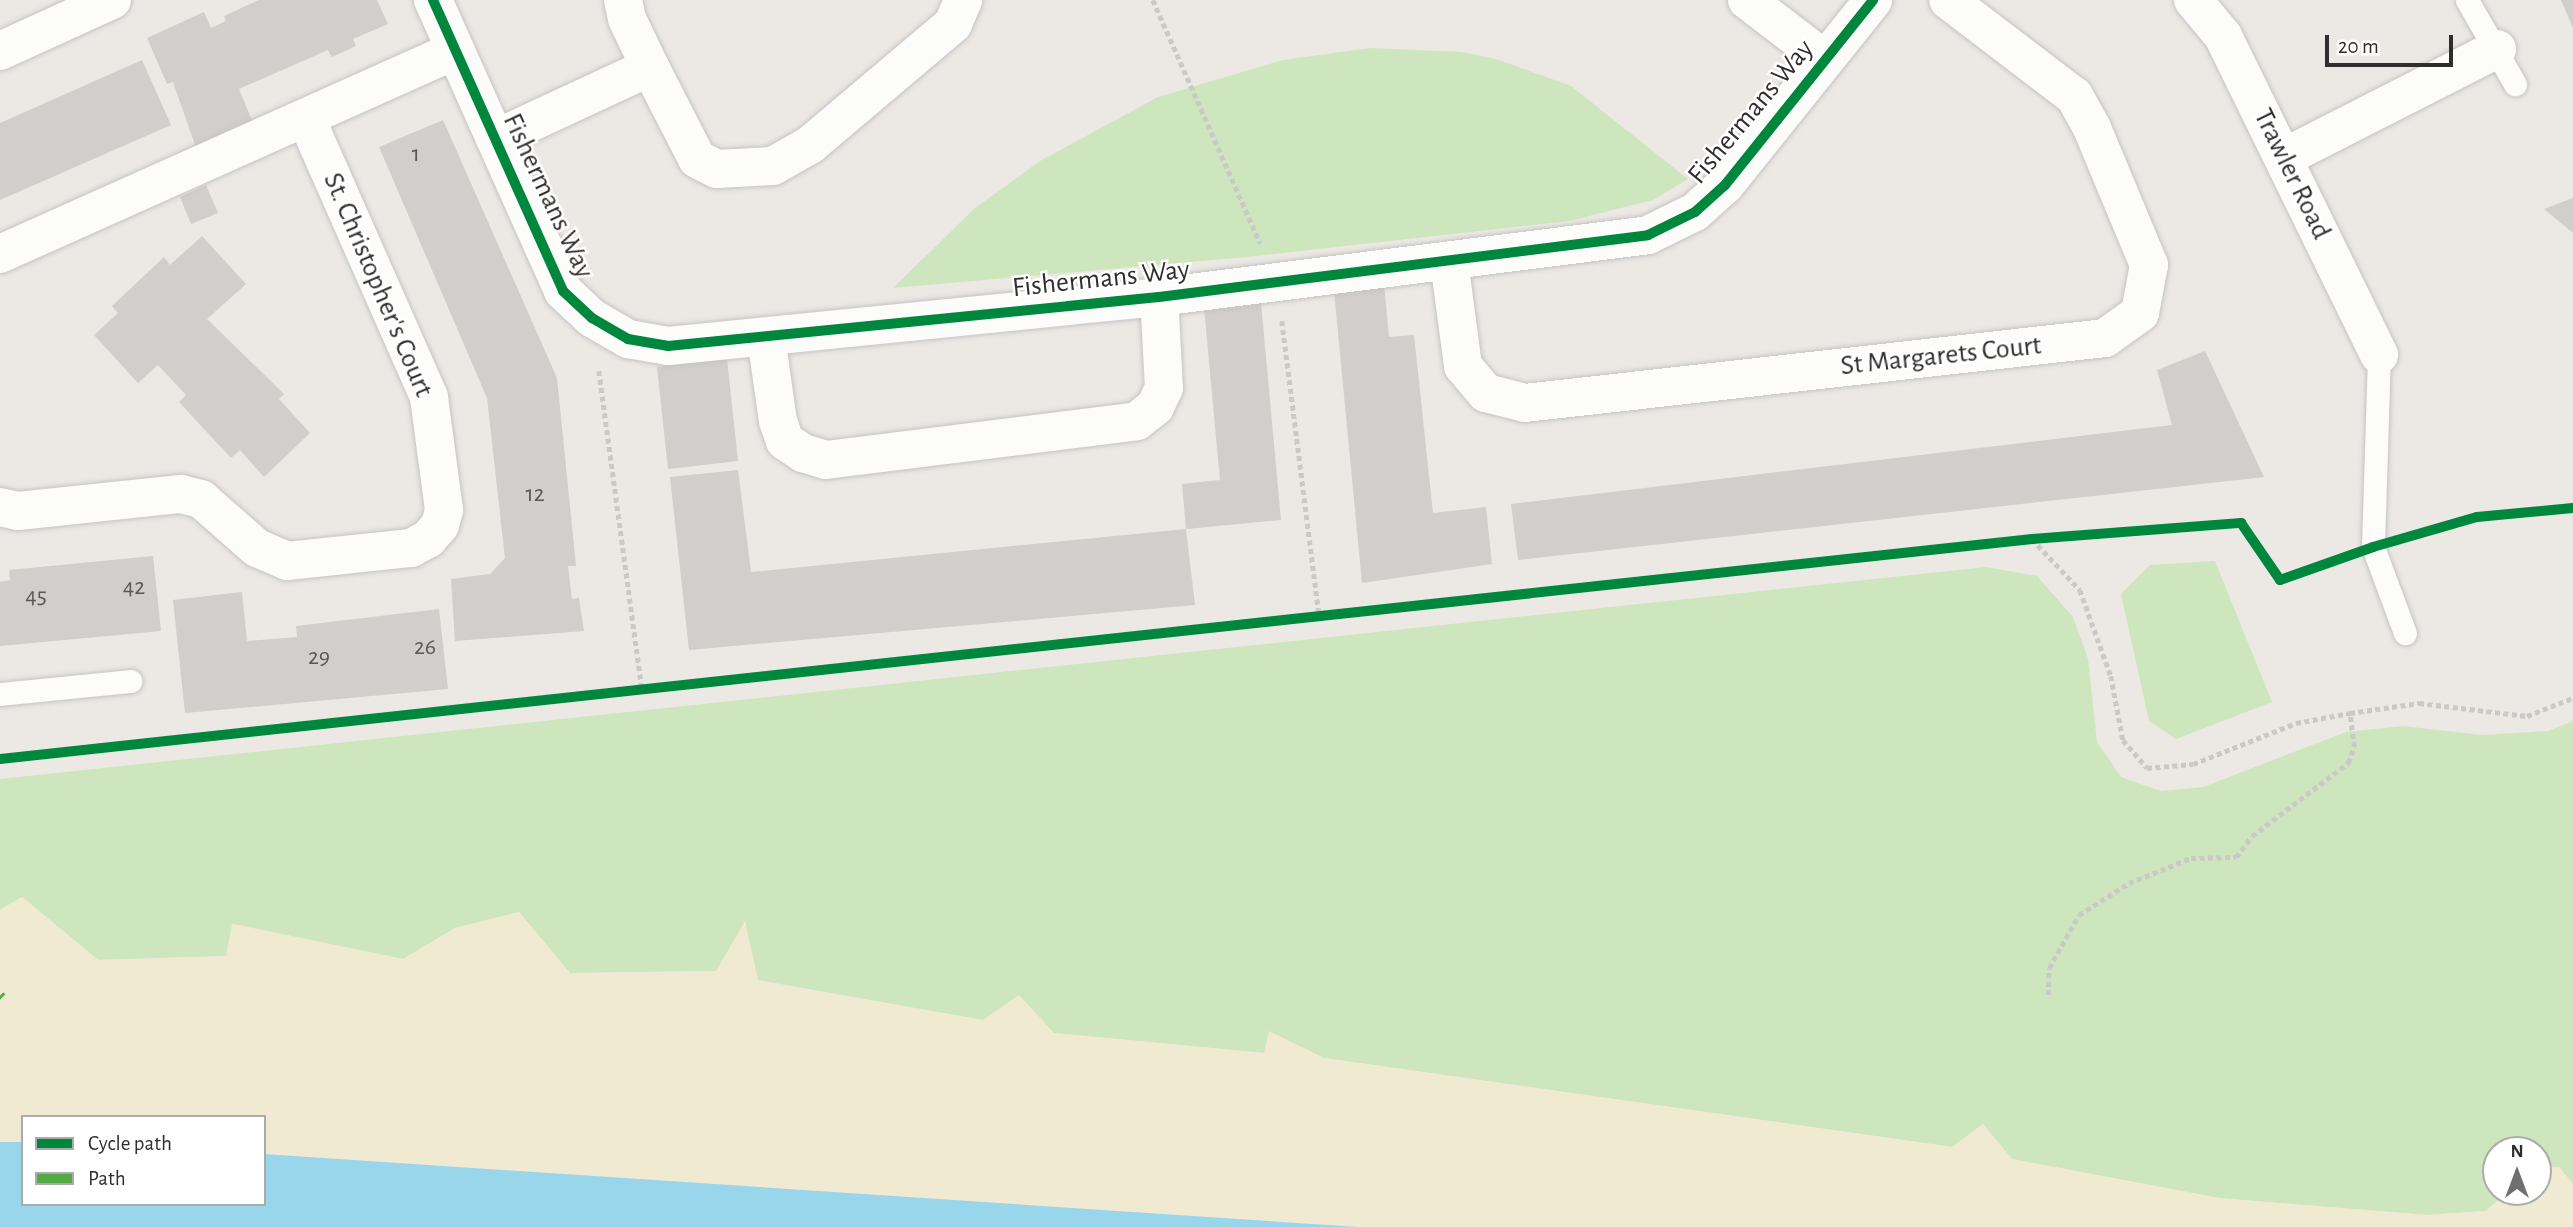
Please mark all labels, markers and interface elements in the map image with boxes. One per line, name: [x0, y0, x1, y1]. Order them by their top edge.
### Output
scale bar: [2328, 21, 2456, 65]
street label: Fishermans Way: [1681, 33, 1821, 191]
text: 20 m: [2338, 36, 2379, 57]
street label: Trawler Road: [2246, 103, 2338, 245]
street label: Fishermans Way: [495, 108, 601, 284]
house number: 1: [412, 141, 420, 169]
street label: St. Christopher's Court: [316, 168, 440, 402]
street label: Fishermans Way: [1011, 253, 1191, 305]
street label: St Margarets Court: [1839, 329, 2043, 383]
house number: 12: [525, 481, 545, 509]
house number: 42: [123, 574, 145, 602]
house number: 45: [25, 583, 47, 611]
house number: 26: [414, 634, 436, 662]
house number: 29: [308, 644, 330, 672]
legend: [21, 1115, 266, 1206]
text: Cycle path: [88, 1133, 172, 1154]
north arrow: [2482, 1136, 2552, 1206]
text: N: [2510, 1142, 2524, 1161]
text: Path: [88, 1168, 126, 1189]

